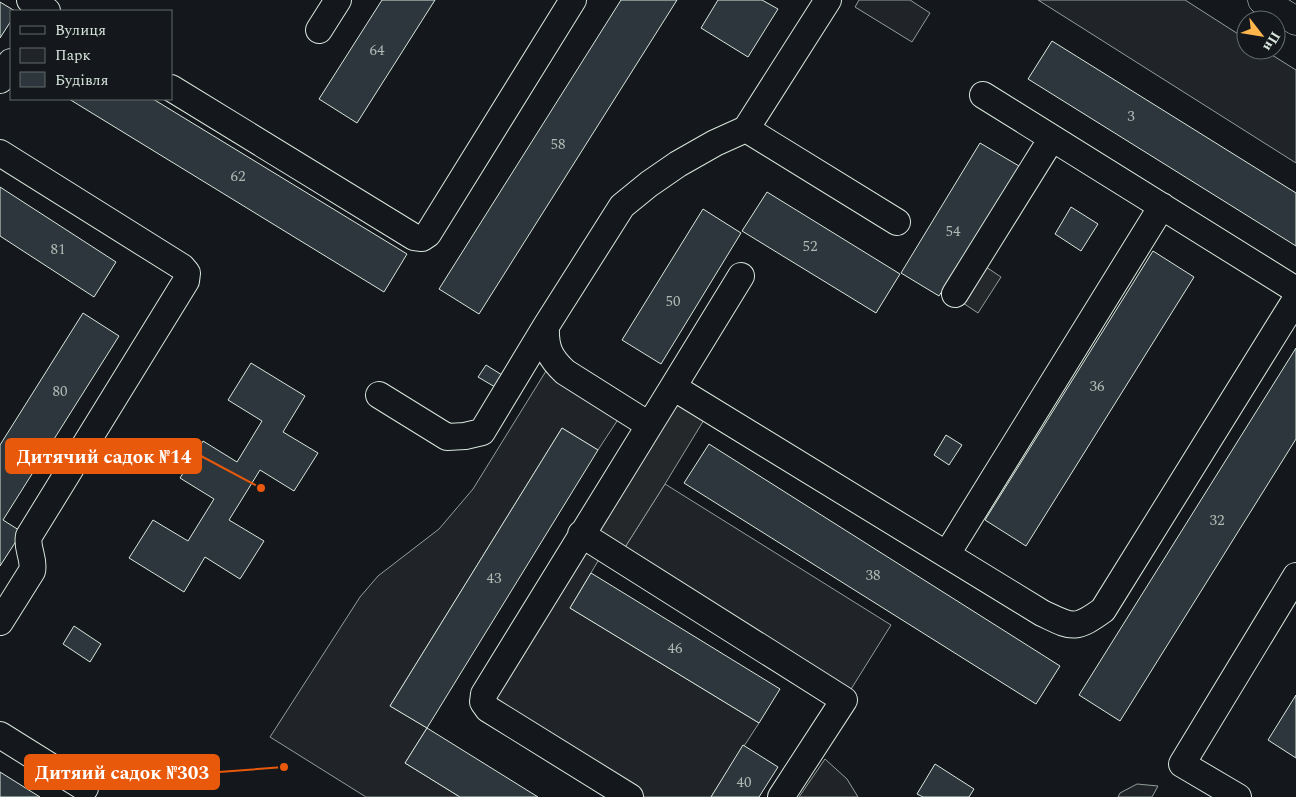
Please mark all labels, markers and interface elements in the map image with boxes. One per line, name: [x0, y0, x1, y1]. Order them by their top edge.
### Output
legend: [10, 10, 172, 100]
north arrow: [1236, 10, 1286, 60]
text: Вулиця: [55, 19, 106, 42]
text: Пн: [1257, 27, 1286, 56]
house number: 64: [369, 39, 385, 62]
text: Парк: [55, 44, 91, 67]
text: Будівля: [55, 69, 109, 92]
house number: 3: [1127, 105, 1135, 128]
house number: 58: [550, 133, 566, 156]
house number: 62: [230, 165, 246, 188]
house number: 54: [945, 220, 961, 243]
house number: 52: [802, 235, 818, 258]
house number: 81: [50, 238, 66, 261]
house number: 50: [665, 290, 681, 313]
house number: 36: [1089, 375, 1105, 398]
house number: 80: [52, 380, 68, 403]
callout: Дитячий садок №14: [6, 439, 201, 473]
text: Дитячий садок №14: [17, 443, 192, 472]
house number: 32: [1209, 509, 1225, 532]
house number: 38: [865, 564, 881, 587]
house number: 43: [486, 567, 502, 590]
house number: 46: [667, 637, 683, 660]
callout: Дитяий садок №303: [25, 755, 219, 789]
text: Дитяий садок №303: [35, 759, 209, 788]
house number: 40: [736, 771, 752, 794]

